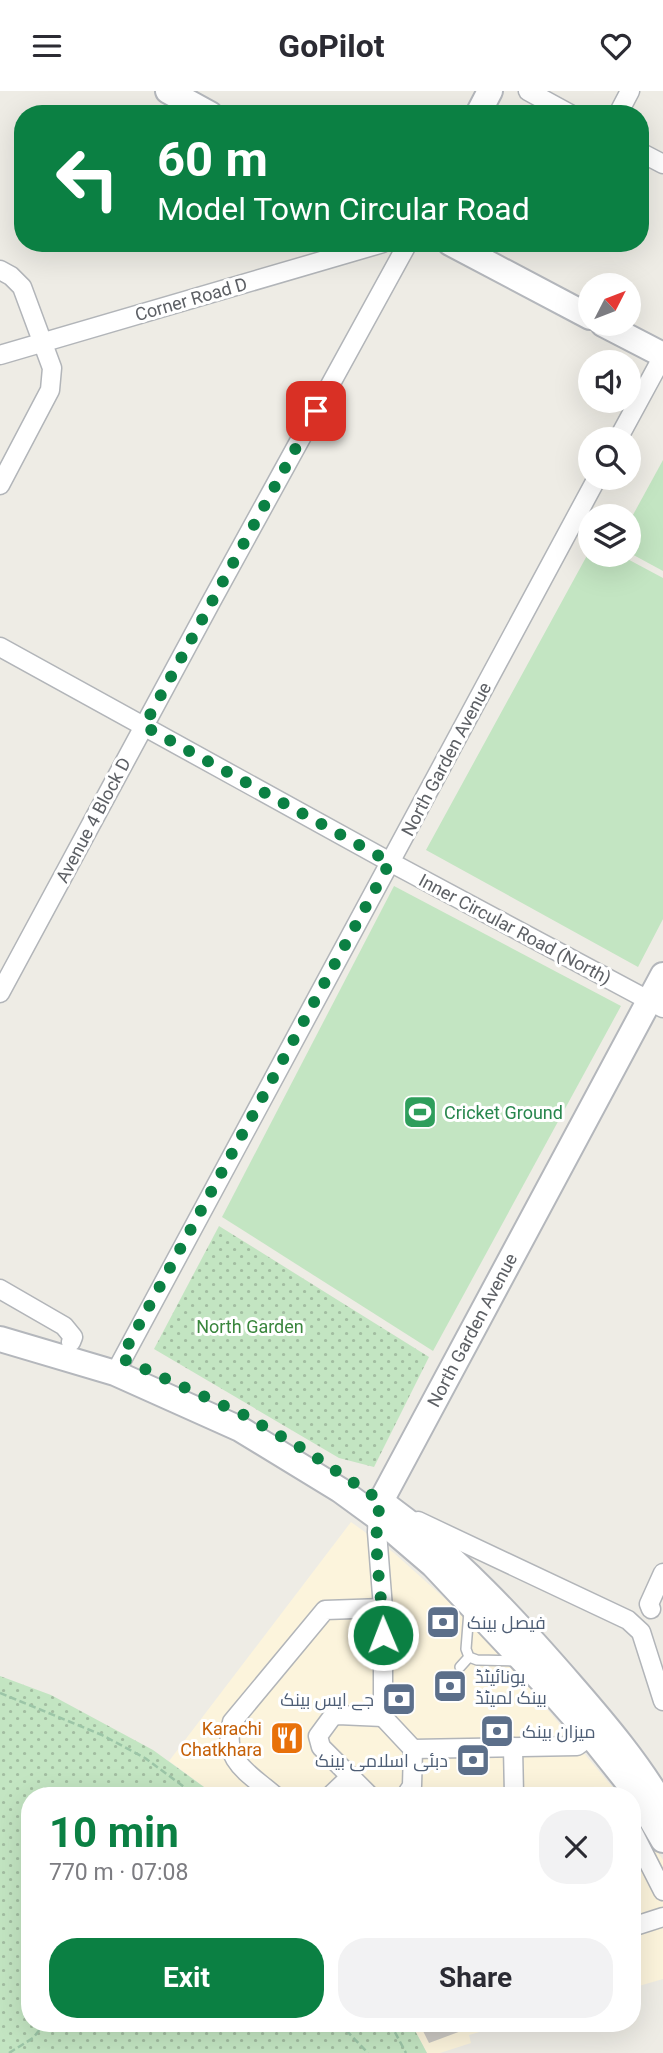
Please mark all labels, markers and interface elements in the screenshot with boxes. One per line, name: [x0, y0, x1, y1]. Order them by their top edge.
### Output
icon: menu: [28, 27, 66, 65]
text: GoPilot: [278, 27, 385, 65]
icon: heart: [597, 27, 635, 65]
text: 60 m: [157, 131, 268, 188]
icon: left: [42, 133, 133, 224]
text: Model Town Circular Road: [157, 190, 530, 228]
street label: Corner Road D: [132, 273, 250, 325]
north arrow: [578, 273, 640, 336]
map controls: [578, 273, 641, 567]
button: sound: [578, 350, 641, 413]
pin: [286, 381, 346, 441]
icon: arrive: [297, 392, 335, 430]
button: search: [578, 427, 641, 490]
button: layers: [578, 504, 641, 567]
street label: North Garden Avenue: [397, 679, 495, 839]
street label: Avenue 4 Block D: [51, 754, 135, 886]
street label: Inner Circular Road (North): [415, 869, 615, 990]
sports icon: Cricket Ground: [401, 1093, 439, 1131]
place label: Cricket Ground: [444, 1102, 563, 1123]
street label: North Garden Avenue: [423, 1250, 521, 1410]
park label: North Garden: [196, 1316, 304, 1337]
position arrow: [346, 1598, 420, 1672]
bank icon: فیصل بینک: [424, 1603, 462, 1641]
place label: فیصل بینک: [467, 1612, 546, 1634]
place label: یونائیٹڈ بینک لمیٹڈ: [475, 1666, 547, 1708]
bank icon: یونائیٹڈ بینک لمیٹڈ: [431, 1667, 469, 1705]
bank icon: جے ایس بینک: [380, 1680, 418, 1718]
place label: جے ایس بینک: [280, 1689, 374, 1711]
bank icon: میزان بینک: [478, 1712, 516, 1750]
place label: Karachi Chatkhara: [180, 1718, 262, 1760]
restaurant icon: Karachi Chatkhara: [268, 1719, 306, 1757]
place label: میزان بینک: [522, 1721, 596, 1743]
bank icon: دبئی اسلامی بینک: [454, 1741, 492, 1779]
place label: دبئی اسلامی بینک: [315, 1750, 448, 1772]
text: 10 min: [49, 1808, 179, 1857]
button: close: [539, 1810, 613, 1884]
text: 770 m · 07:08: [49, 1859, 188, 1886]
button: Exit: [49, 1938, 324, 2018]
button: Share: [338, 1938, 613, 2018]

